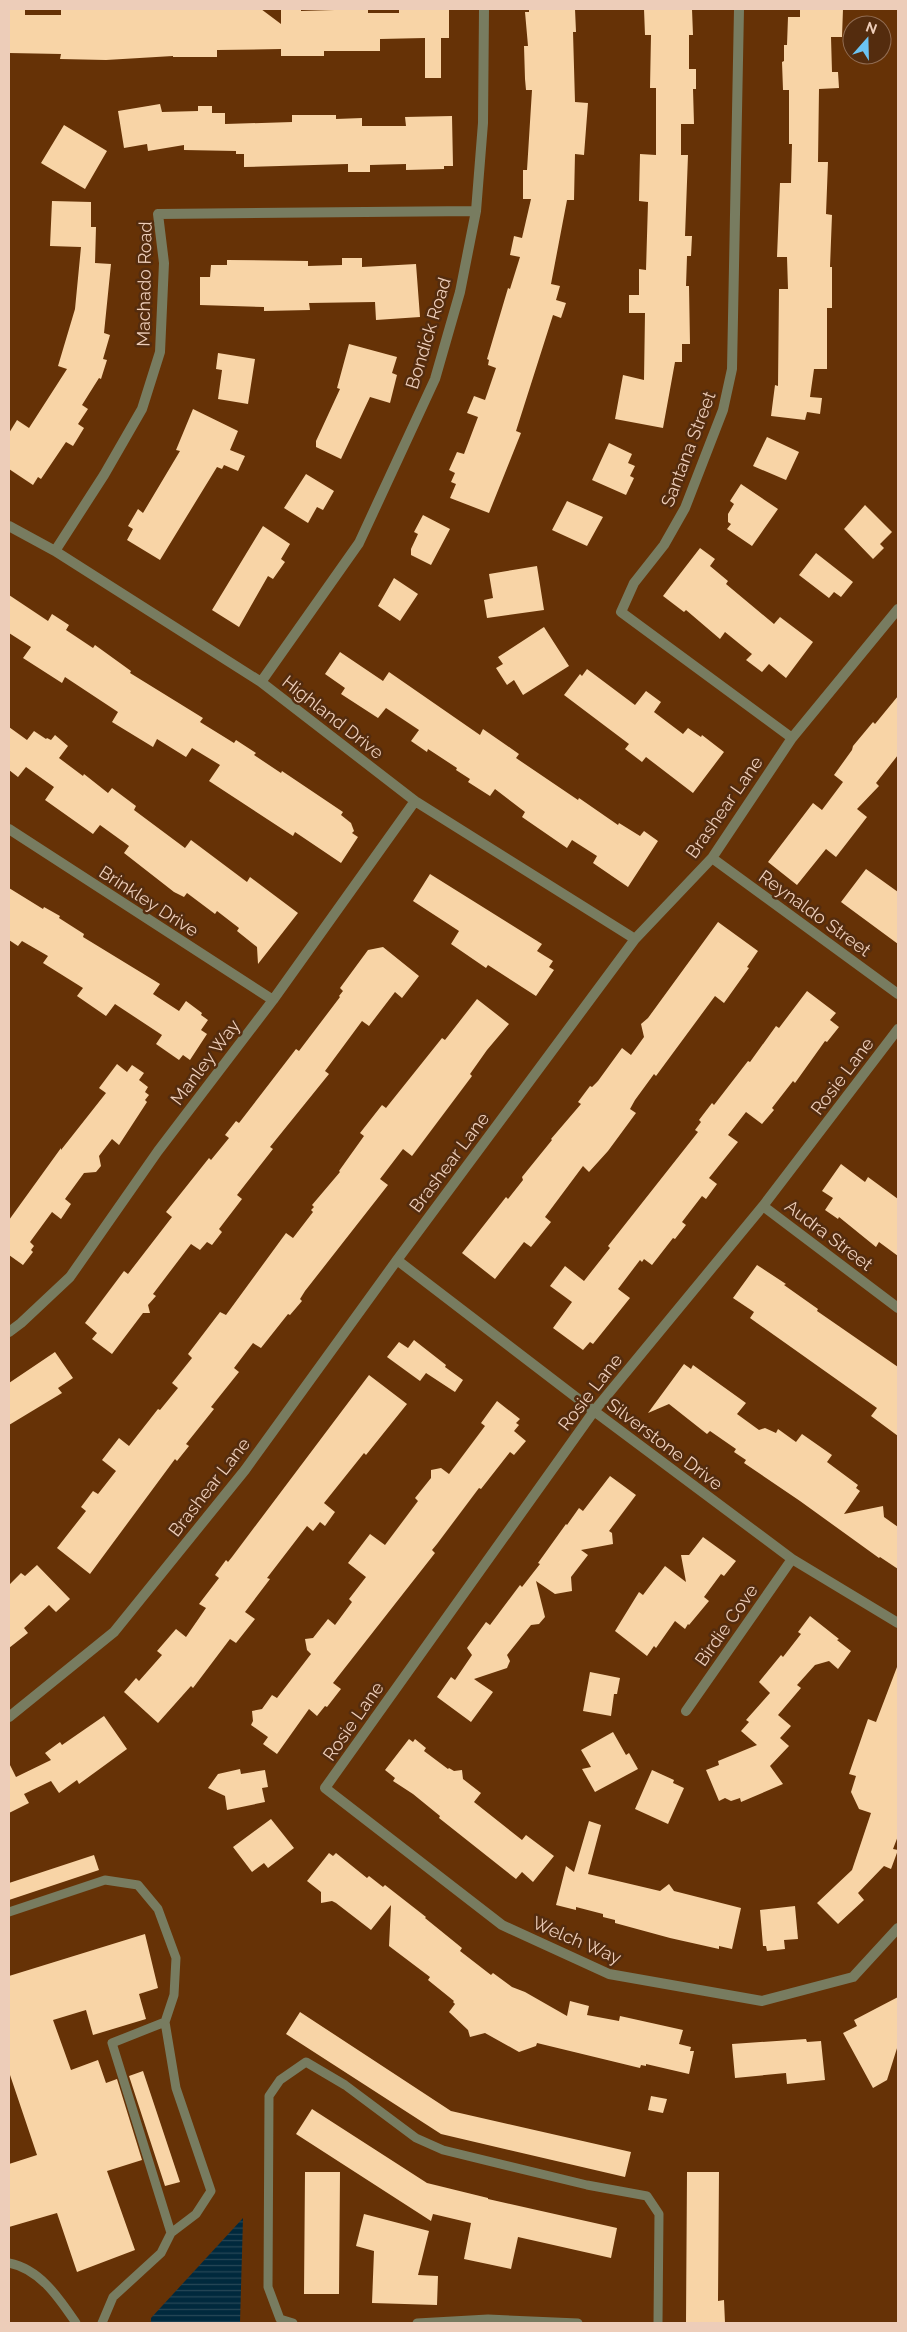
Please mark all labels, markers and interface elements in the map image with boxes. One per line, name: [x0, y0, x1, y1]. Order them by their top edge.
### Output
north arrow: [842, 15, 892, 65]
text: N: [864, 18, 879, 37]
street label: Machado Road: [132, 221, 156, 347]
street label: Bondick Road: [401, 275, 455, 391]
street label: Santana Street: [656, 388, 720, 510]
street label: Highland Drive: [278, 671, 388, 763]
street label: Brashear Lane: [681, 752, 767, 862]
street label: Brinkley Drive: [95, 861, 203, 941]
street label: Reynaldo Street: [755, 865, 875, 961]
street label: Manley Way: [166, 1015, 244, 1109]
street label: Rosie Lane: [806, 1033, 878, 1119]
street label: Brashear Lane: [405, 1108, 494, 1216]
street label: Audra Street: [781, 1195, 877, 1275]
street label: Rosie Lane: [554, 1349, 627, 1434]
street label: Silverstone Drive: [603, 1394, 727, 1495]
street label: Brashear Lane: [164, 1433, 254, 1541]
street label: Birdie Cove: [690, 1580, 762, 1670]
street label: Rosie Lane: [318, 1677, 388, 1764]
street label: Welch Way: [529, 1912, 625, 1968]

